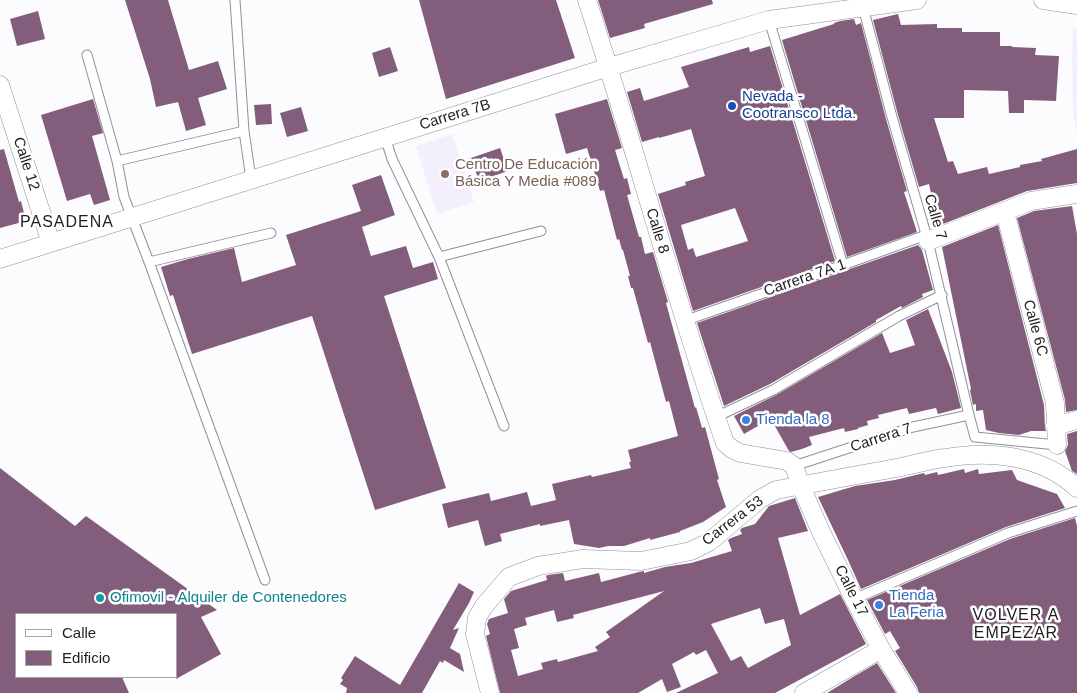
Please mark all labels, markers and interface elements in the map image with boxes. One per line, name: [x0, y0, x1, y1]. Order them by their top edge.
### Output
place label: Nevada - Cootransco Ltda.: [742, 88, 856, 123]
street label: Carrera 7B: [417, 96, 493, 134]
marker: Nevada - Cootransco Ltda.: [726, 100, 738, 112]
street label: Calle 12: [9, 135, 43, 193]
place label: Centro De Educación Básica Y Media #089: [455, 156, 598, 191]
marker: Centro De Educación Básica Y Media #089: [439, 168, 451, 180]
street label: Calle 7: [920, 192, 950, 242]
street label: Calle 8: [642, 206, 672, 256]
district label: PASADENA: [19, 213, 115, 233]
street label: Carrera 7A 1: [761, 256, 849, 300]
street label: Calle 6C: [1019, 298, 1051, 358]
place label: Tienda la 8: [756, 411, 830, 429]
marker: Tienda la 8: [740, 414, 752, 426]
street label: Carrera 7: [848, 420, 914, 456]
street label: Carrera 53: [699, 492, 767, 550]
street label: Calle 17: [830, 562, 872, 620]
place label: Tienda La Feria: [889, 587, 944, 622]
place label: Ofimovil - Alquiler de Contenedores: [110, 589, 347, 607]
marker: Ofimovil - Alquiler de Contenedores: [94, 592, 106, 604]
marker: Tienda La Feria: [873, 599, 885, 611]
district label: VOLVER A EMPEZAR: [972, 606, 1060, 644]
legend: [15, 613, 178, 678]
text: Calle: [62, 624, 96, 641]
text: Edificio: [62, 649, 110, 666]

